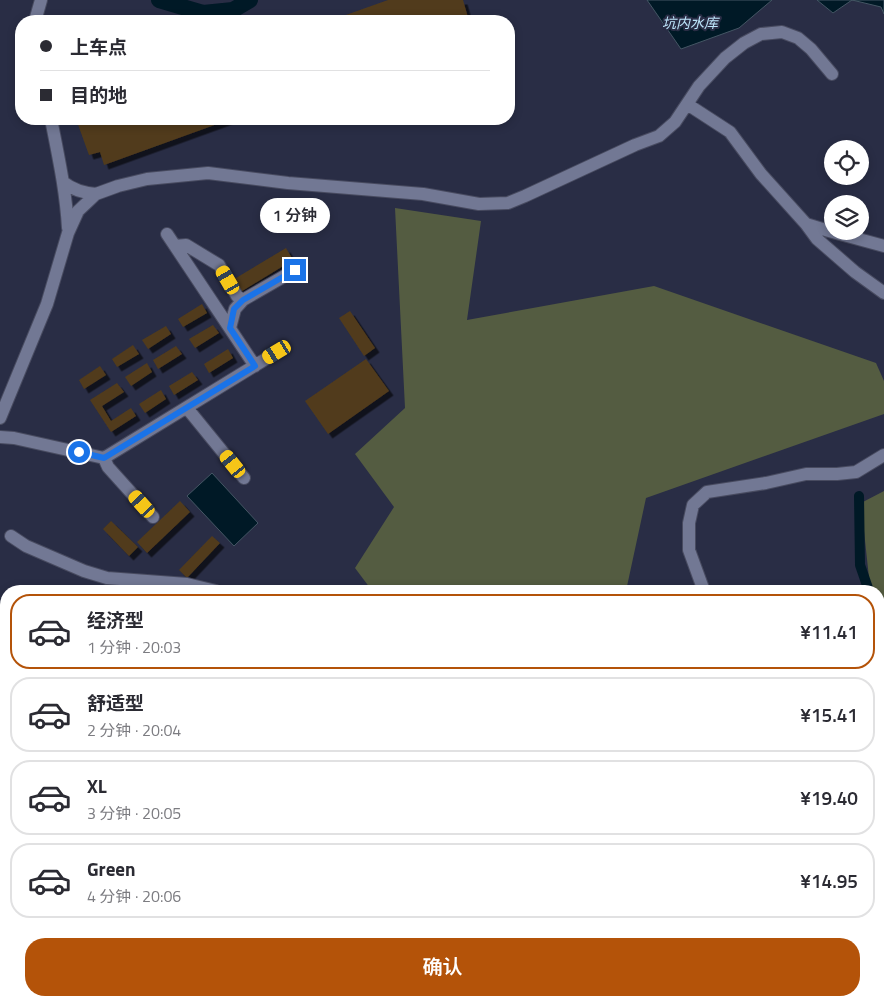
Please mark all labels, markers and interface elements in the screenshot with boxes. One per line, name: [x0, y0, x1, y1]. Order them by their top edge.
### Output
water label: 坑内水库: [662, 12, 720, 33]
text: 上车点: [70, 32, 127, 61]
text: 目的地: [70, 80, 127, 109]
map controls: [824, 140, 869, 240]
button: locate: [824, 140, 869, 185]
button: layers: [824, 195, 869, 240]
callout: 1 分钟: [260, 198, 330, 232]
text: 1 分钟: [273, 203, 317, 227]
route end: [284, 259, 306, 281]
car: [214, 263, 241, 297]
car: [260, 338, 293, 366]
route start: [68, 441, 90, 463]
car: [217, 448, 248, 480]
car: [126, 488, 157, 520]
text: 经济型: [87, 605, 144, 634]
icon: car: [27, 609, 72, 654]
text: ¥11.41: [800, 617, 858, 646]
text: 1 分钟 · 20:03: [87, 635, 181, 659]
text: 舒适型: [87, 688, 144, 717]
icon: car: [27, 692, 72, 737]
text: ¥15.41: [800, 700, 858, 729]
text: 2 分钟 · 20:04: [87, 718, 181, 742]
text: XL: [87, 771, 107, 800]
icon: car: [27, 775, 72, 820]
text: ¥19.40: [800, 783, 858, 812]
text: 3 分钟 · 20:05: [87, 801, 181, 825]
text: Green: [87, 854, 136, 883]
icon: car: [27, 858, 72, 903]
text: ¥14.95: [800, 866, 858, 895]
text: 4 分钟 · 20:06: [87, 884, 181, 908]
button: 确认: [25, 938, 860, 996]

